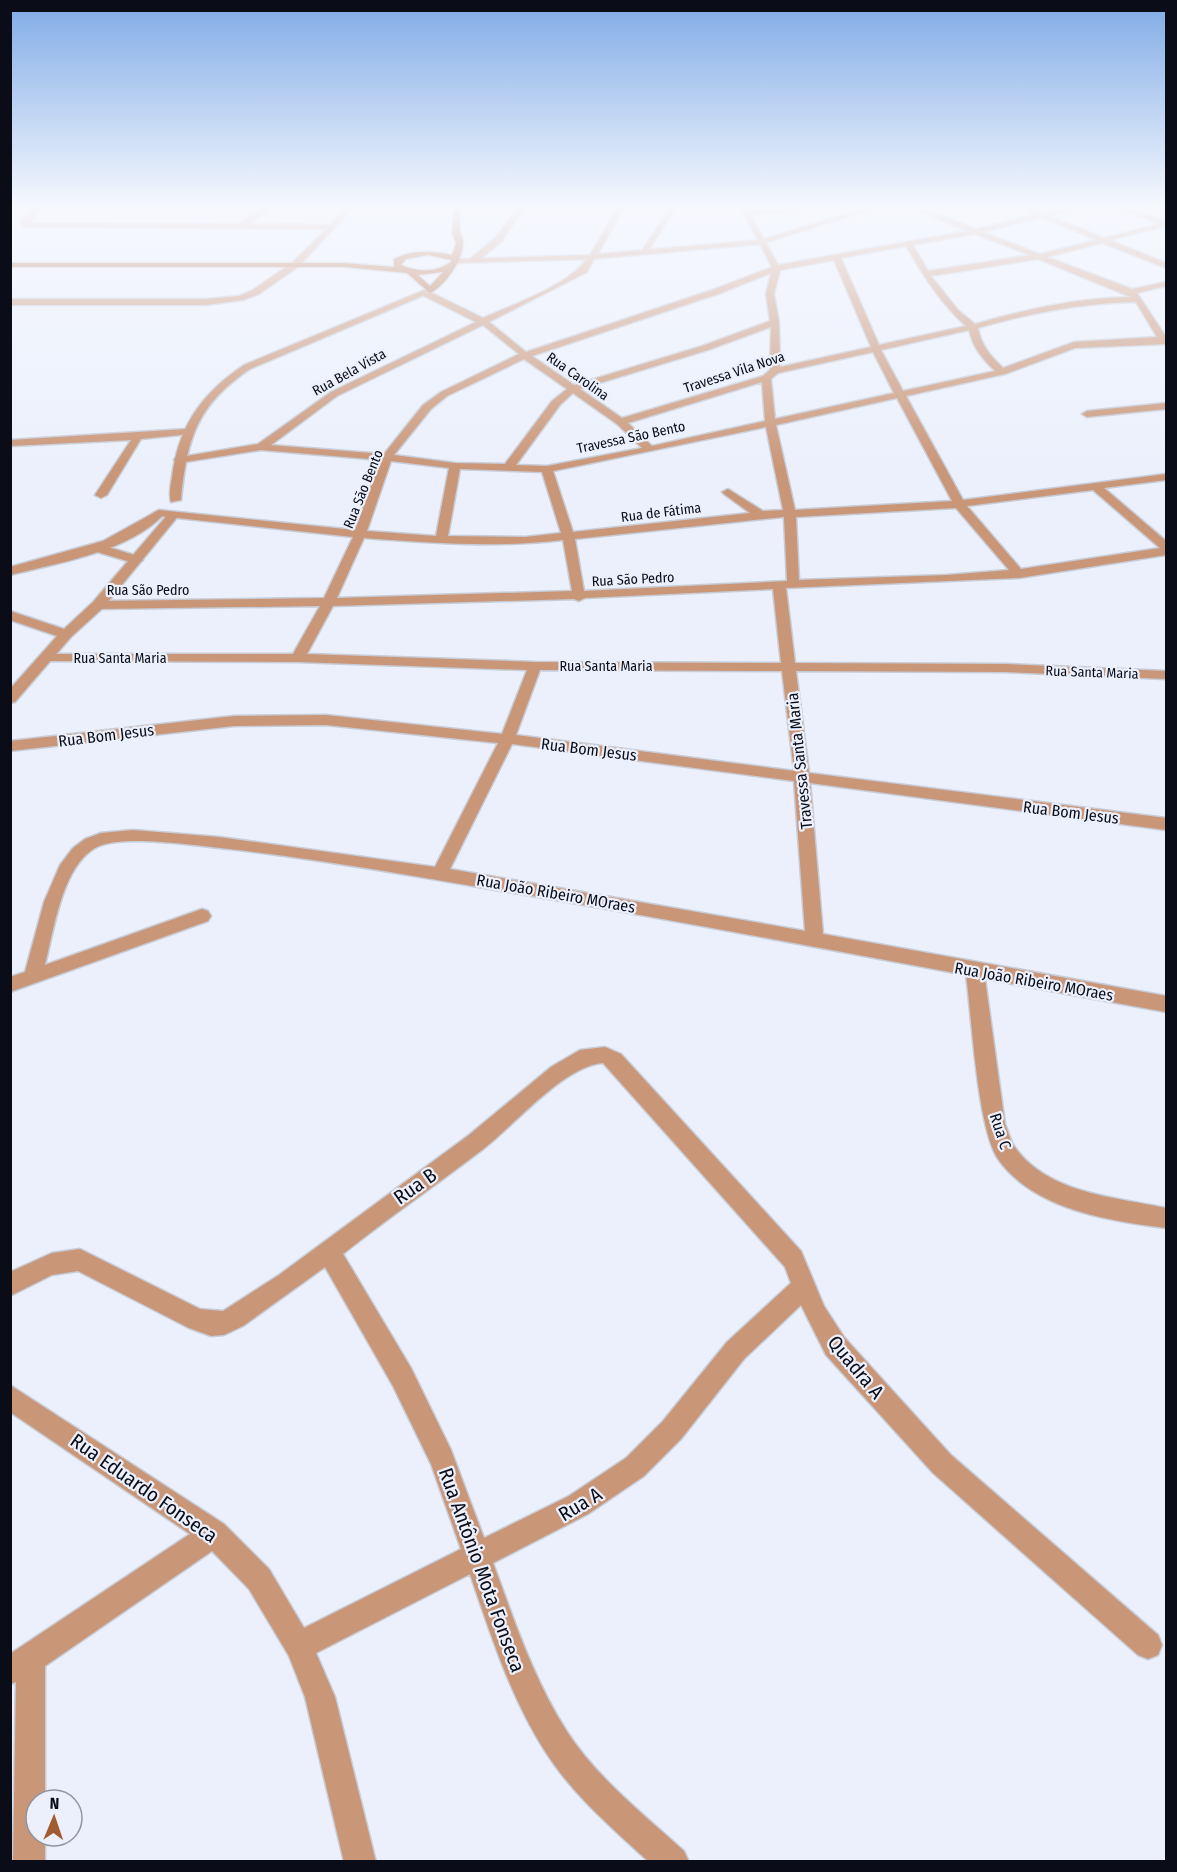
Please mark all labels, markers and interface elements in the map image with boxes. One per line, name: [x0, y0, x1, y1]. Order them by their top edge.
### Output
street label: Rua Bela Vista: [310, 345, 389, 400]
street label: Travessa Vila Nova: [681, 348, 787, 397]
street label: Rua Carolina: [543, 349, 612, 404]
street label: Travessa São Bento: [575, 418, 687, 457]
street label: Rua São Bento: [340, 447, 387, 531]
street label: Rua de Fátima: [620, 499, 702, 526]
street label: Rua São Pedro: [591, 569, 675, 590]
street label: Rua São Pedro: [107, 582, 189, 599]
street label: Rua Santa Maria: [73, 650, 167, 667]
street label: Rua Santa Maria: [559, 658, 653, 675]
street label: Rua Santa Maria: [1045, 662, 1139, 683]
street label: Travessa Santa Maria: [783, 692, 816, 830]
street label: Rua Bom Jesus: [57, 720, 155, 751]
street label: Rua Bom Jesus: [540, 734, 638, 765]
street label: Rua Bom Jesus: [1022, 797, 1120, 828]
street label: Rua João Ribeiro MOraes: [475, 870, 637, 917]
street label: Rua João Ribeiro MOraes: [953, 958, 1115, 1005]
street label: Rua C: [986, 1111, 1015, 1152]
street label: Rua B: [389, 1163, 441, 1209]
street label: Quadra A: [823, 1331, 890, 1404]
street label: Rua Eduardo Fonseca: [66, 1428, 222, 1548]
street label: Rua Antônio Mota Fonseca: [434, 1464, 530, 1676]
street label: Rua A: [554, 1482, 606, 1526]
north arrow: [24, 1788, 84, 1848]
text: N: [49, 1794, 60, 1813]

